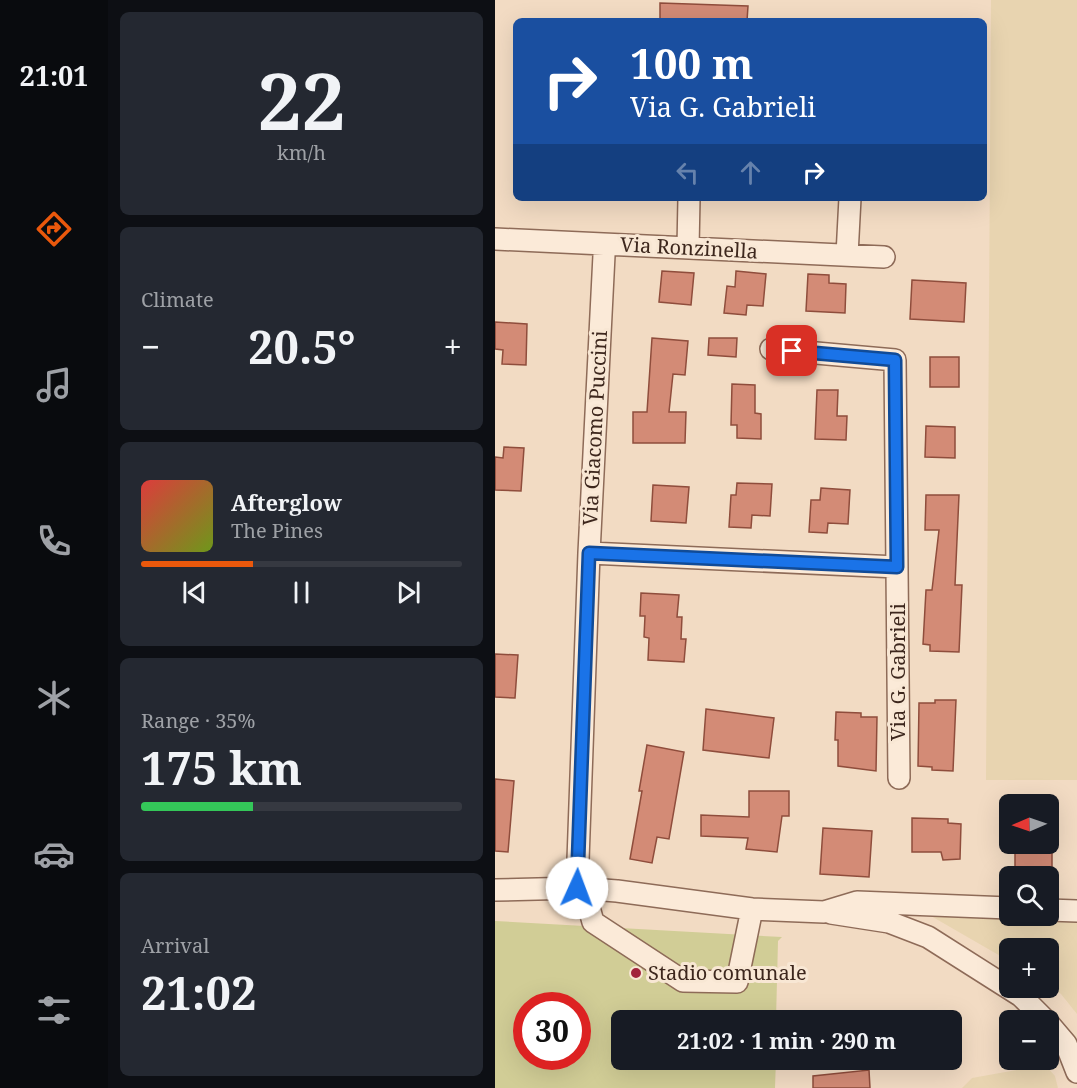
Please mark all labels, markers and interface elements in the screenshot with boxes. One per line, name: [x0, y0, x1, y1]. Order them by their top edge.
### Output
text: 100 m: [630, 34, 754, 91]
icon: right: [531, 42, 609, 120]
text: 22: [257, 47, 346, 153]
text: 21:01: [19, 57, 89, 94]
text: Via G. Gabrieli: [630, 88, 816, 125]
text: km/h: [277, 139, 326, 166]
icon: left: [671, 156, 704, 189]
icon: ahead: [734, 156, 767, 189]
icon: right: [797, 156, 830, 189]
icon: directions: [33, 208, 75, 250]
street label: Via Ronzinella: [620, 230, 759, 265]
text: Climate: [141, 286, 214, 313]
text: 20.5°: [248, 316, 356, 377]
text: −: [141, 324, 160, 369]
text: +: [444, 324, 462, 369]
pin: [766, 325, 817, 376]
street label: Via Giacomo Puccini: [576, 329, 613, 526]
icon: arrive: [775, 334, 808, 367]
icon: music: [33, 364, 75, 406]
text: Afterglow: [231, 487, 342, 517]
text: The Pines: [231, 517, 323, 544]
icon: phone: [33, 520, 75, 562]
icon: previous: [178, 576, 211, 609]
icon: pause: [285, 576, 318, 609]
icon: next: [392, 576, 425, 609]
street label: Via G. Gabrieli: [884, 603, 911, 741]
icon: climate: [33, 677, 75, 719]
text: Range · 35%: [141, 707, 255, 734]
text: 175 km: [141, 737, 302, 798]
north arrow: [999, 794, 1059, 854]
map controls: [999, 794, 1059, 1070]
icon: car: [33, 833, 75, 875]
position arrow: [545, 856, 609, 920]
button: search: [999, 866, 1059, 926]
text: Arrival: [141, 932, 209, 959]
button: +: [999, 938, 1059, 998]
place label: Stadio comunale: [648, 959, 807, 986]
text: 21:02: [141, 962, 256, 1023]
marker: Stadio comunale: [629, 966, 643, 980]
icon: filters: [33, 989, 75, 1031]
speed limit sign: 30: [513, 992, 591, 1070]
button: −: [999, 1010, 1059, 1070]
text: 21:02 · 1 min · 290 m: [677, 1025, 896, 1055]

